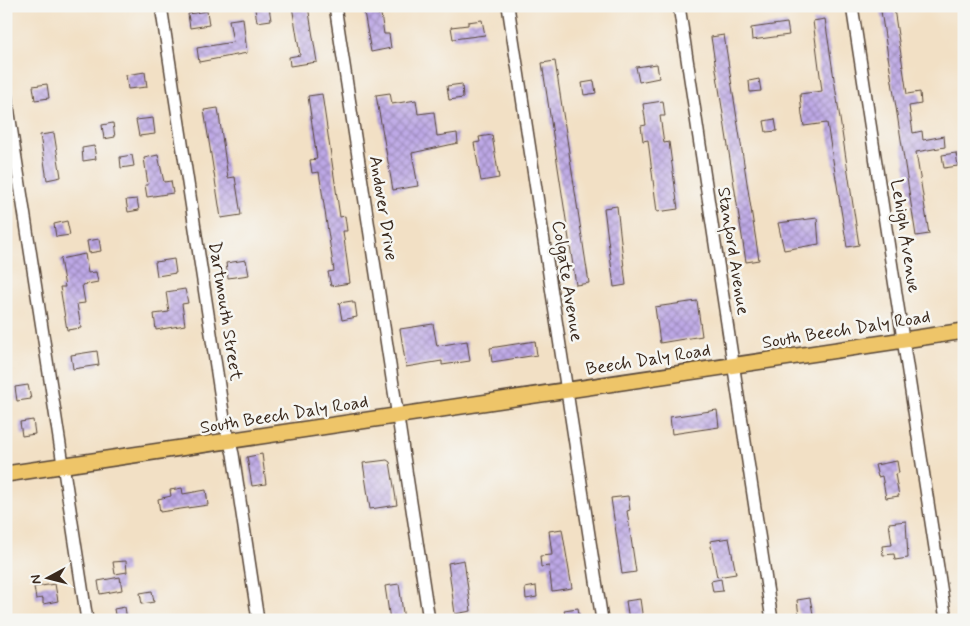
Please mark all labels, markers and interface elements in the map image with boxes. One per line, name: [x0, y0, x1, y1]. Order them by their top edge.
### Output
street label: Andover Drive: [363, 154, 403, 262]
street label: Lehigh Avenue: [883, 178, 926, 295]
street label: Stanford Avenue: [709, 185, 755, 317]
street label: Colgate Avenue: [545, 219, 588, 344]
street label: Dartmouth Street: [202, 240, 248, 383]
street label: South Beech Daly Road: [760, 305, 932, 355]
street label: Beech Daly Road: [584, 338, 712, 382]
street label: South Beech Daly Road: [198, 390, 370, 440]
north arrow: [22, 554, 72, 604]
text: N: [27, 574, 46, 585]

